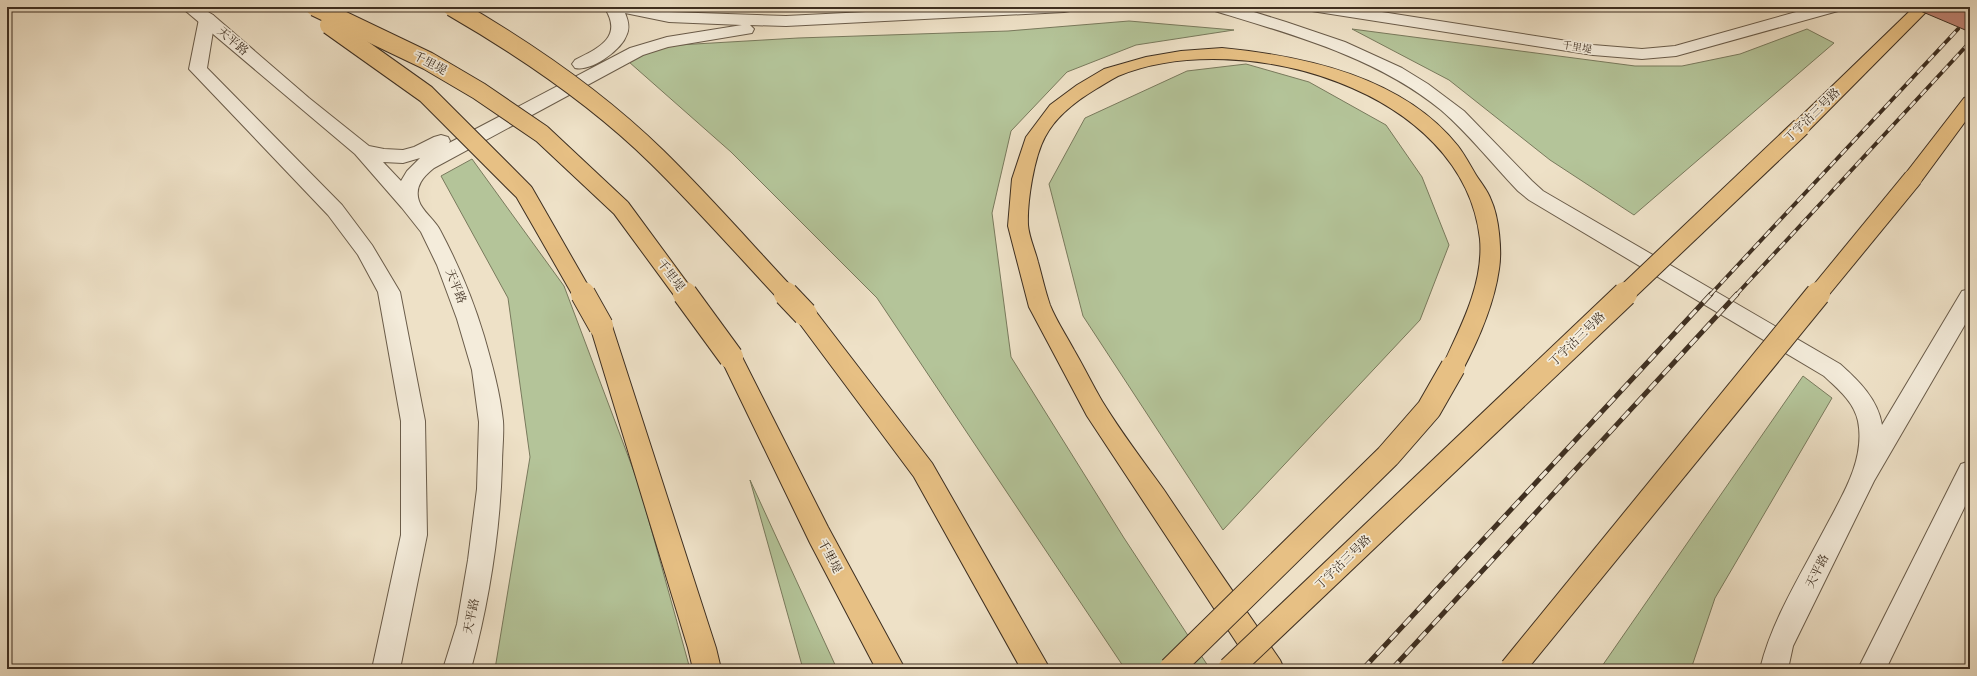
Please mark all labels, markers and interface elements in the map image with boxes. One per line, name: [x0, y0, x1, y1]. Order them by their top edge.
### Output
street label: 天平路: [214, 23, 252, 59]
street label: 千里堤: [1561, 38, 1593, 56]
street label: 千里堤: [410, 47, 450, 79]
street label: 丁字沽三号路: [1781, 84, 1843, 146]
street label: 千里堤: [654, 256, 688, 294]
street label: 天平路: [442, 266, 470, 306]
street label: 丁字沽三号路: [1546, 308, 1608, 370]
street label: 丁字沽三号路: [1312, 531, 1374, 593]
street label: 千里堤: [814, 536, 846, 576]
street label: 天平路: [1802, 551, 1832, 591]
street label: 天平路: [459, 597, 483, 635]

